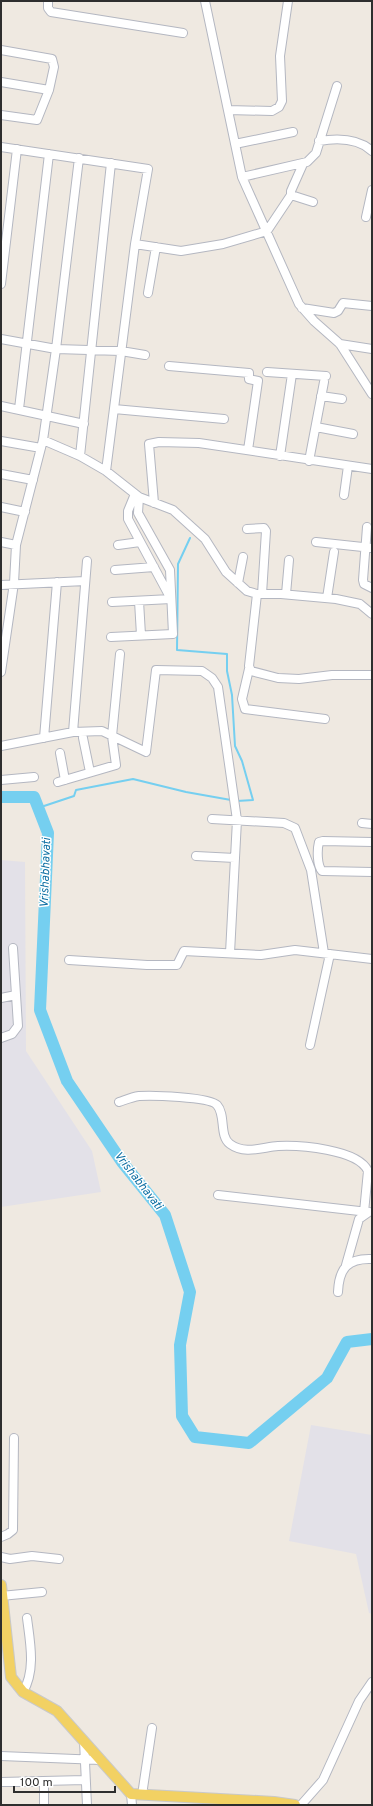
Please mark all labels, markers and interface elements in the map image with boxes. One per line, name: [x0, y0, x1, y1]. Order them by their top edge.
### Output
water label: Vrishabhavati: [37, 837, 55, 908]
water label: Vrishabhavati: [110, 1148, 167, 1214]
scale bar: [14, 1768, 115, 1794]
text: 100 m: [20, 1775, 53, 1791]

